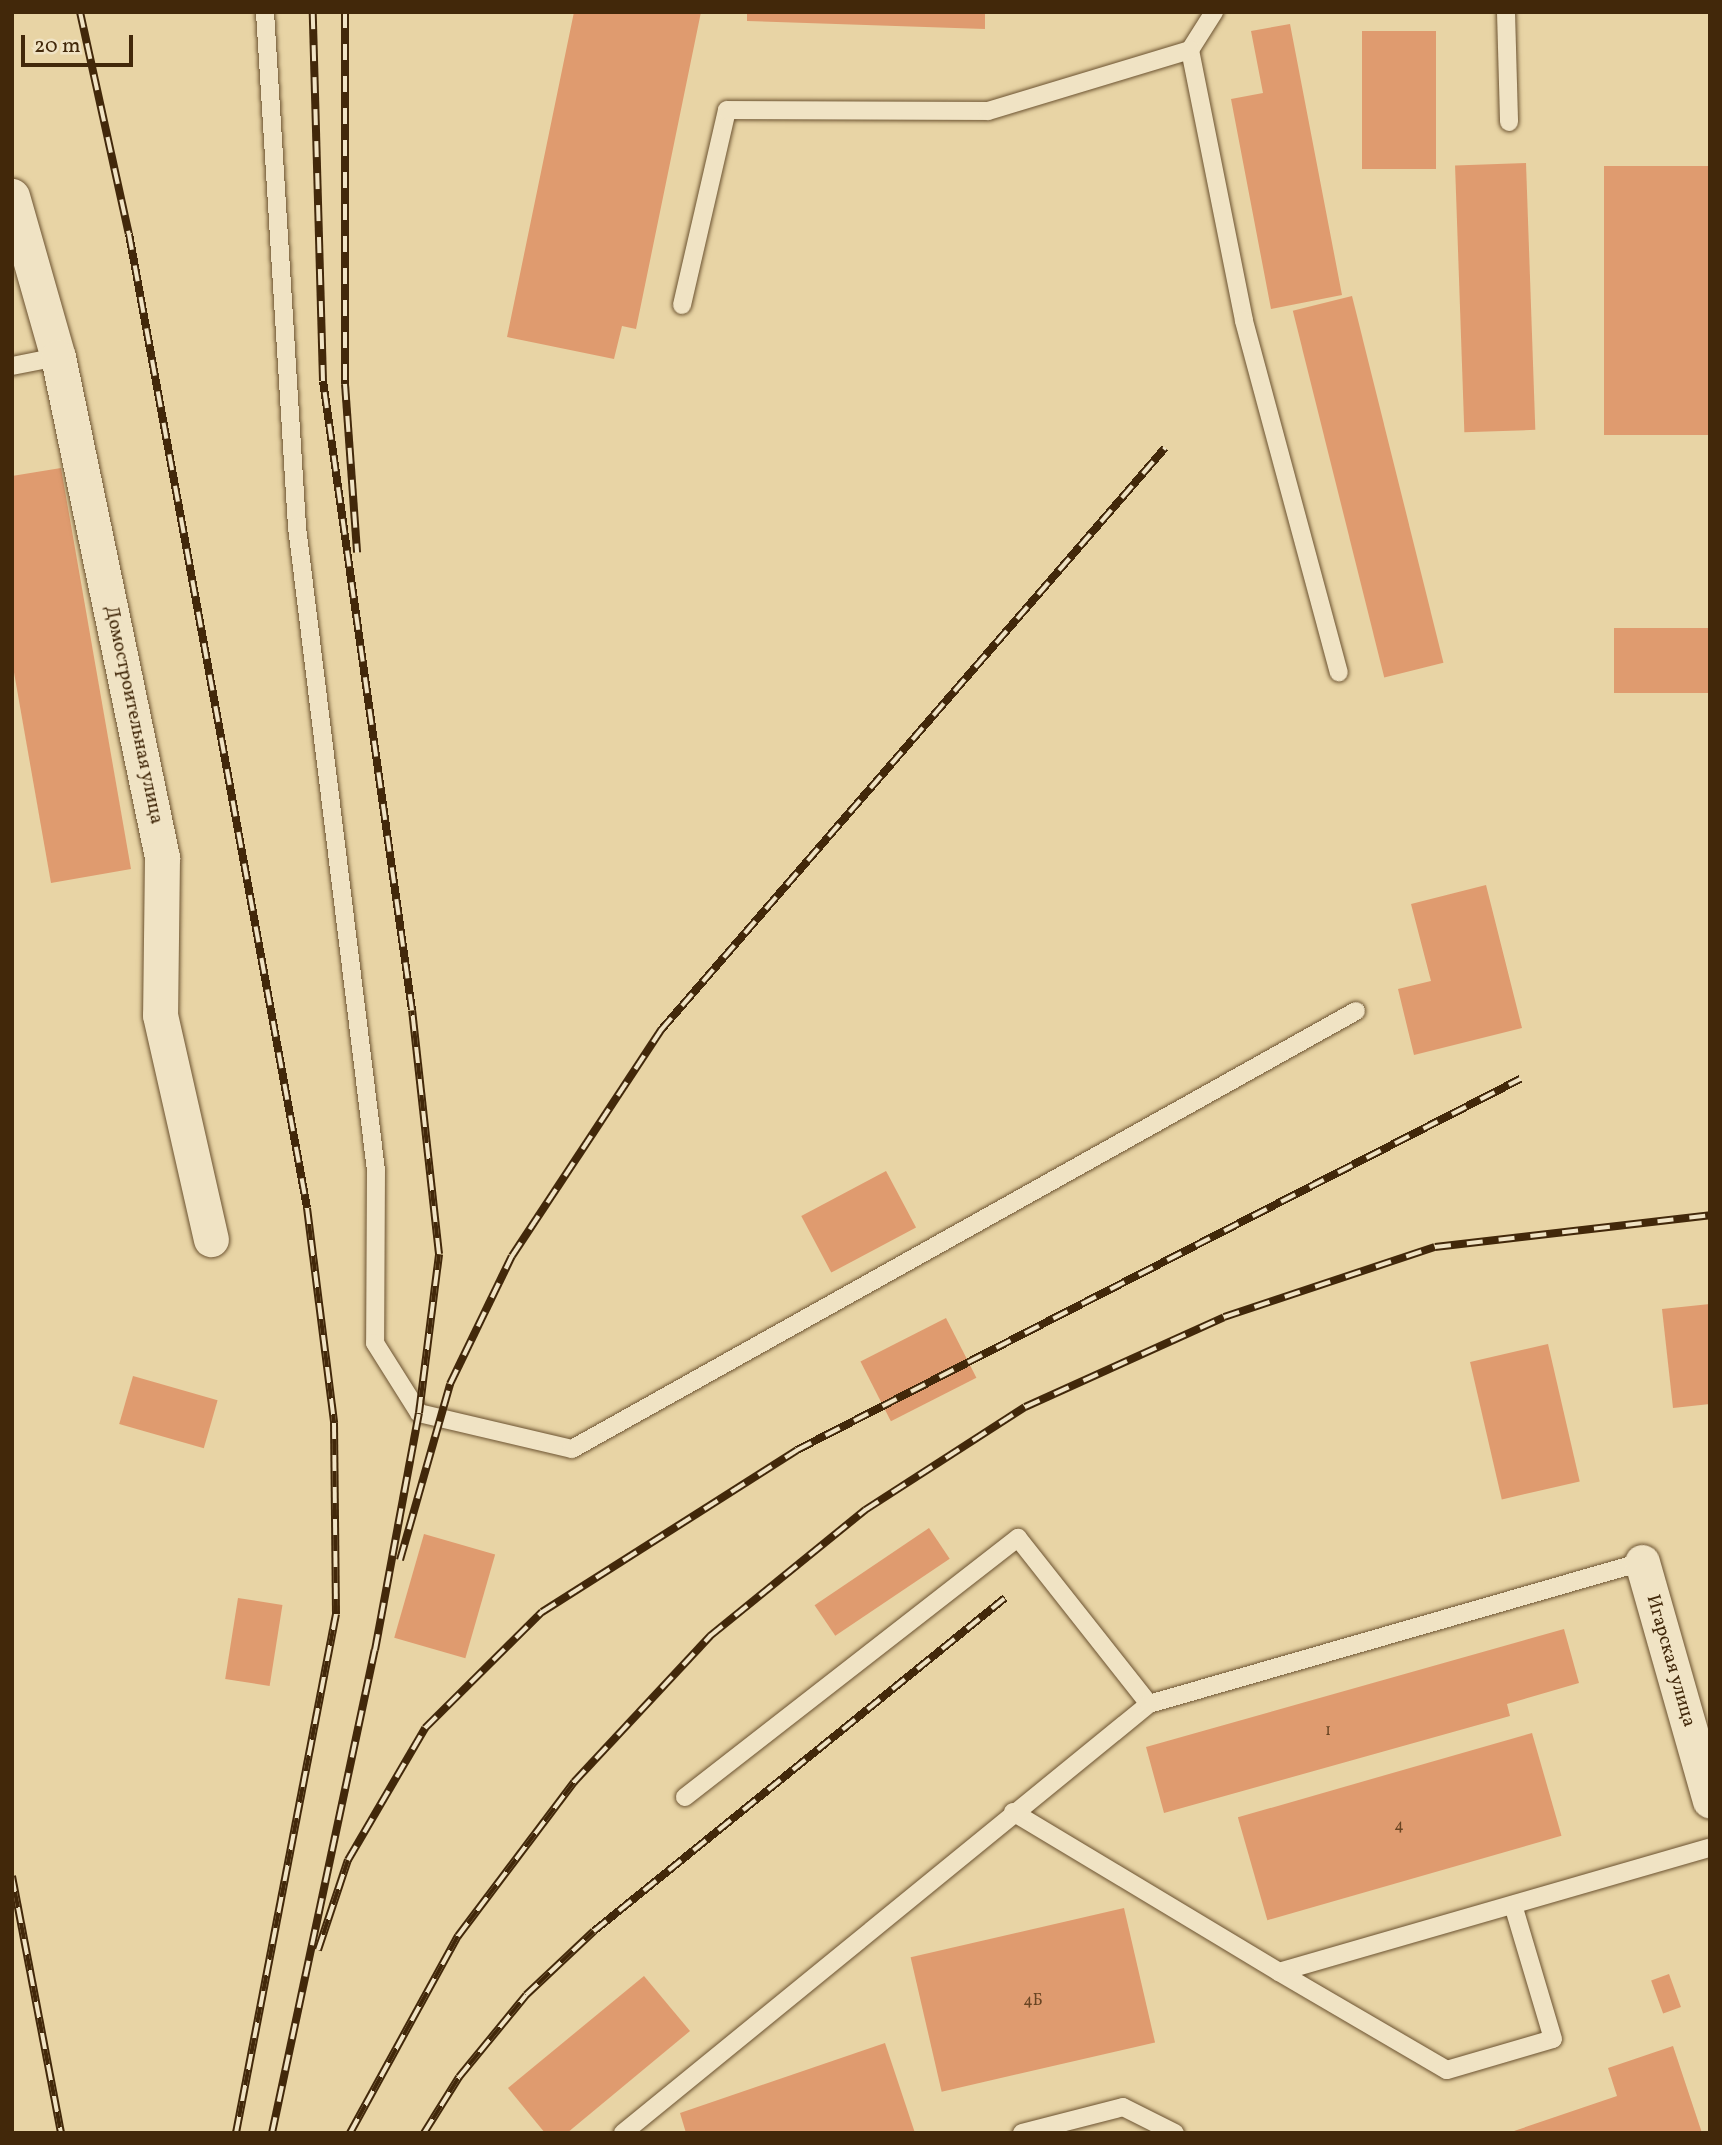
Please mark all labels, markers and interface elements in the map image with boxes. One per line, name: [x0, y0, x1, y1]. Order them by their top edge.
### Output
scale bar: [24, 21, 136, 65]
text: 20 m: [34, 32, 80, 61]
street label: Домостроительная улица: [99, 604, 167, 826]
street label: Игарская улица: [1640, 1592, 1700, 1730]
house number: 1: [1325, 1721, 1331, 1741]
house number: 4: [1394, 1816, 1404, 1836]
house number: 4Б: [1023, 1991, 1043, 2011]

